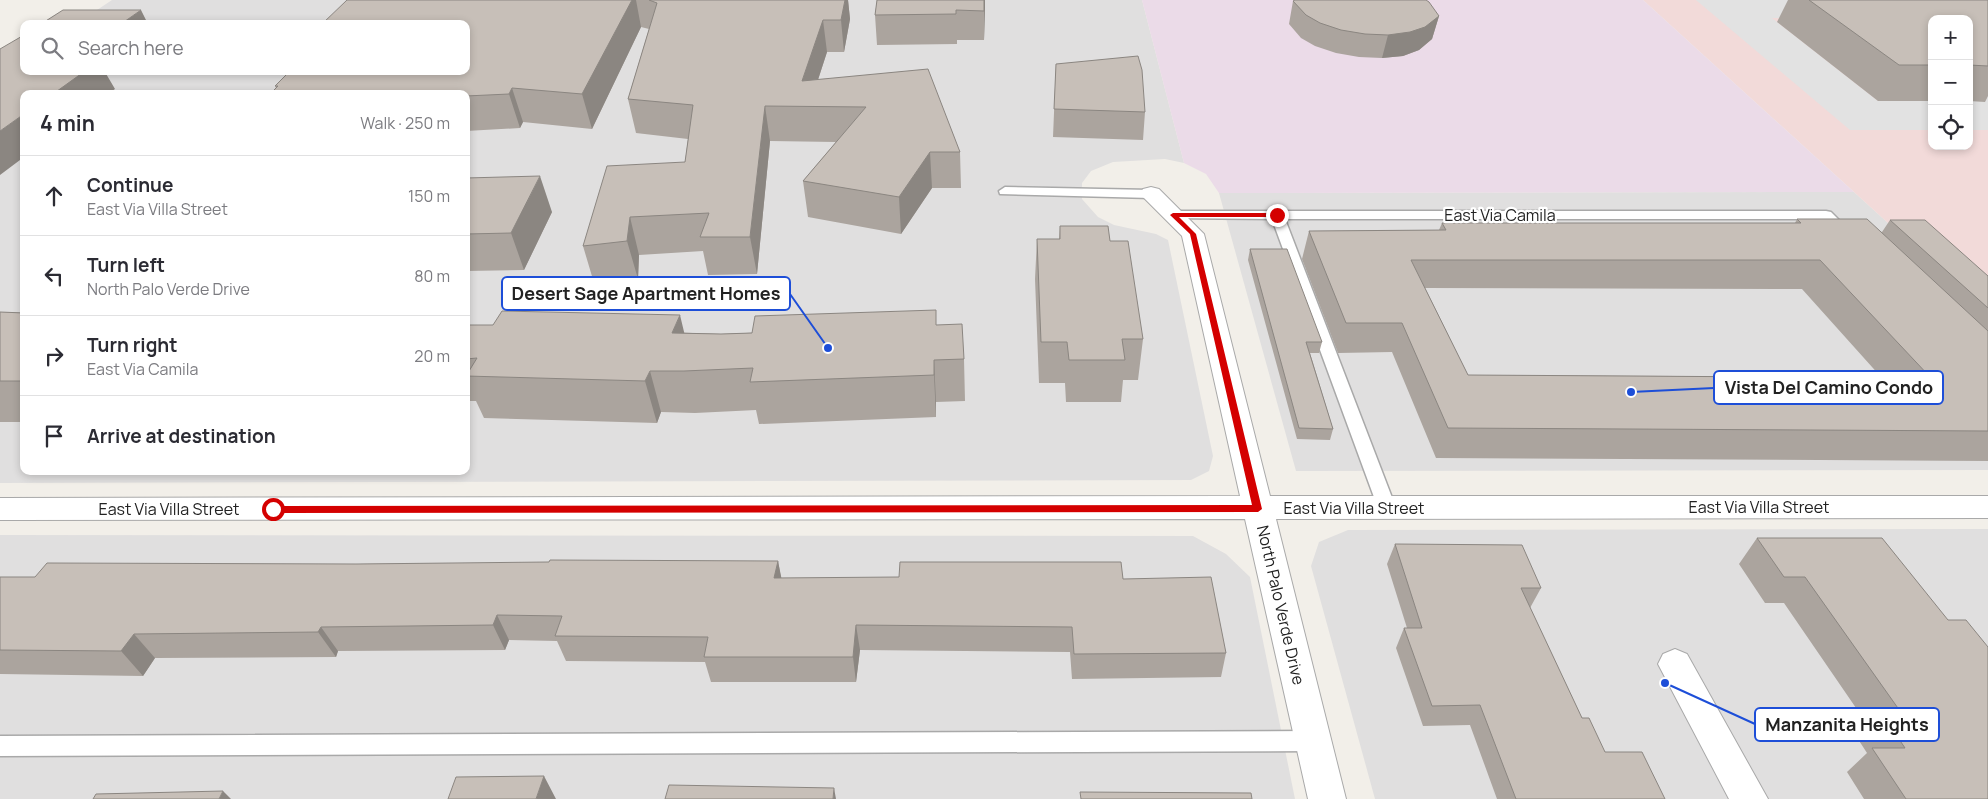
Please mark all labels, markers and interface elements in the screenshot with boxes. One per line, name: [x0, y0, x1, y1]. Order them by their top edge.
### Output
map controls: [1928, 15, 1973, 150]
button: +: [1928, 15, 1973, 60]
search box: [20, 20, 470, 75]
icon: search: [38, 34, 66, 62]
text: Search here: [78, 35, 184, 61]
button: −: [1928, 60, 1973, 105]
button: locate: [1928, 105, 1973, 150]
text: 4 min: [40, 109, 95, 137]
text: Walk · 250 m: [360, 112, 450, 134]
text: Continue: [87, 172, 173, 198]
icon: ahead: [40, 182, 68, 210]
text: 150 m: [408, 185, 450, 207]
text: East Via Villa Street: [87, 198, 228, 220]
route end: [1266, 204, 1289, 227]
street label: East Via Camila: [1444, 204, 1556, 226]
text: Turn left: [87, 252, 165, 278]
icon: left: [40, 262, 68, 290]
text: 80 m: [414, 265, 450, 287]
callout: Desert Sage Apartment Homes: [502, 277, 790, 310]
text: North Palo Verde Drive: [87, 278, 250, 300]
text: Desert Sage Apartment Homes: [512, 281, 781, 305]
text: Turn right: [87, 332, 177, 358]
icon: right: [40, 342, 68, 370]
text: 20 m: [414, 345, 450, 367]
text: East Via Camila: [87, 358, 198, 380]
callout: Vista Del Camino Condo: [1714, 371, 1943, 404]
text: Vista Del Camino Condo: [1725, 375, 1933, 399]
icon: arrive: [40, 422, 68, 450]
text: Arrive at destination: [87, 423, 276, 449]
street label: East Via Villa Street: [1689, 496, 1829, 518]
street label: East Via Villa Street: [1284, 497, 1424, 519]
street label: East Via Villa Street: [99, 498, 239, 520]
route start: [262, 498, 285, 521]
street label: North Palo Verde Drive: [1252, 523, 1310, 687]
callout: Manzanita Heights: [1755, 708, 1939, 741]
text: Manzanita Heights: [1765, 712, 1929, 736]

